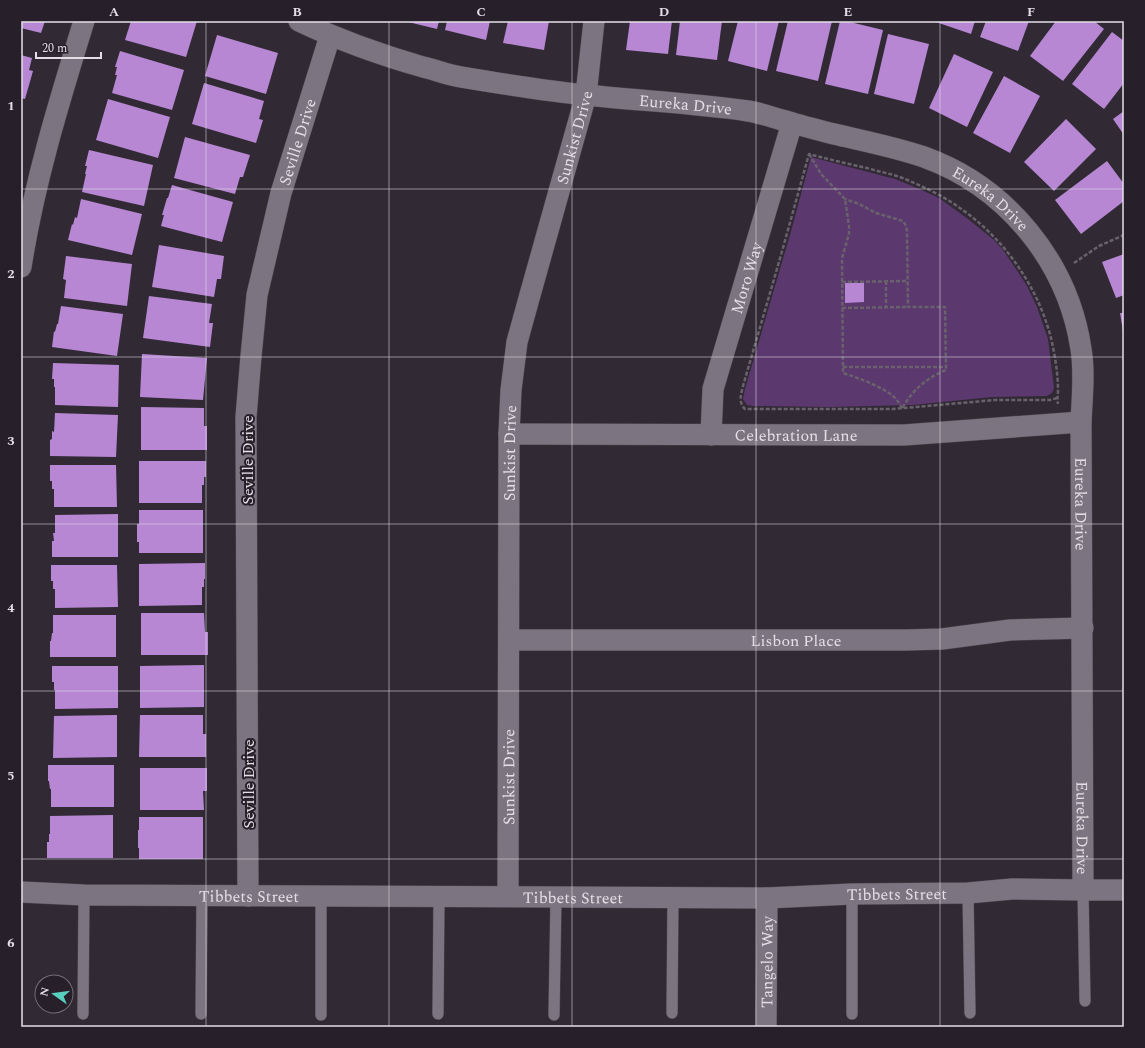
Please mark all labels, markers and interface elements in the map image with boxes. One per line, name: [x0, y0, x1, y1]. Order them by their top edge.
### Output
text: A: [109, 2, 119, 22]
text: B: [292, 2, 302, 22]
text: C: [476, 2, 486, 22]
text: D: [659, 2, 669, 22]
text: E: [844, 2, 853, 22]
text: F: [1027, 2, 1035, 22]
scale bar: [36, 34, 101, 60]
text: 20 m: [42, 39, 67, 58]
street label: Eureka Drive: [638, 89, 733, 122]
street label: Sunkist Drive: [551, 90, 599, 187]
text: 1: [7, 96, 15, 116]
street label: Seville Drive: [273, 96, 323, 188]
street label: Eureka Drive: [947, 160, 1034, 237]
street label: Moro Way: [725, 238, 769, 317]
text: 2: [7, 264, 15, 284]
street label: Sunkist Drive: [498, 404, 523, 501]
street label: Seville Drive: [236, 415, 260, 505]
street label: Celebration Lane: [735, 424, 857, 448]
text: 3: [7, 431, 15, 451]
street label: Eureka Drive: [1068, 457, 1093, 551]
text: 4: [7, 598, 15, 618]
street label: Lisbon Place: [750, 629, 842, 653]
street label: Sunkist Drive: [497, 729, 521, 825]
street label: Seville Drive: [237, 739, 261, 829]
text: 5: [7, 766, 15, 786]
street label: Eureka Drive: [1070, 781, 1094, 875]
street label: Tibbets Street: [847, 882, 947, 907]
street label: Tibbets Street: [199, 885, 299, 909]
street label: Tibbets Street: [523, 886, 623, 910]
street label: Tangelo Way: [755, 915, 780, 1008]
text: 6: [7, 933, 15, 953]
north arrow: [34, 974, 74, 1014]
text: N: [35, 985, 54, 998]

